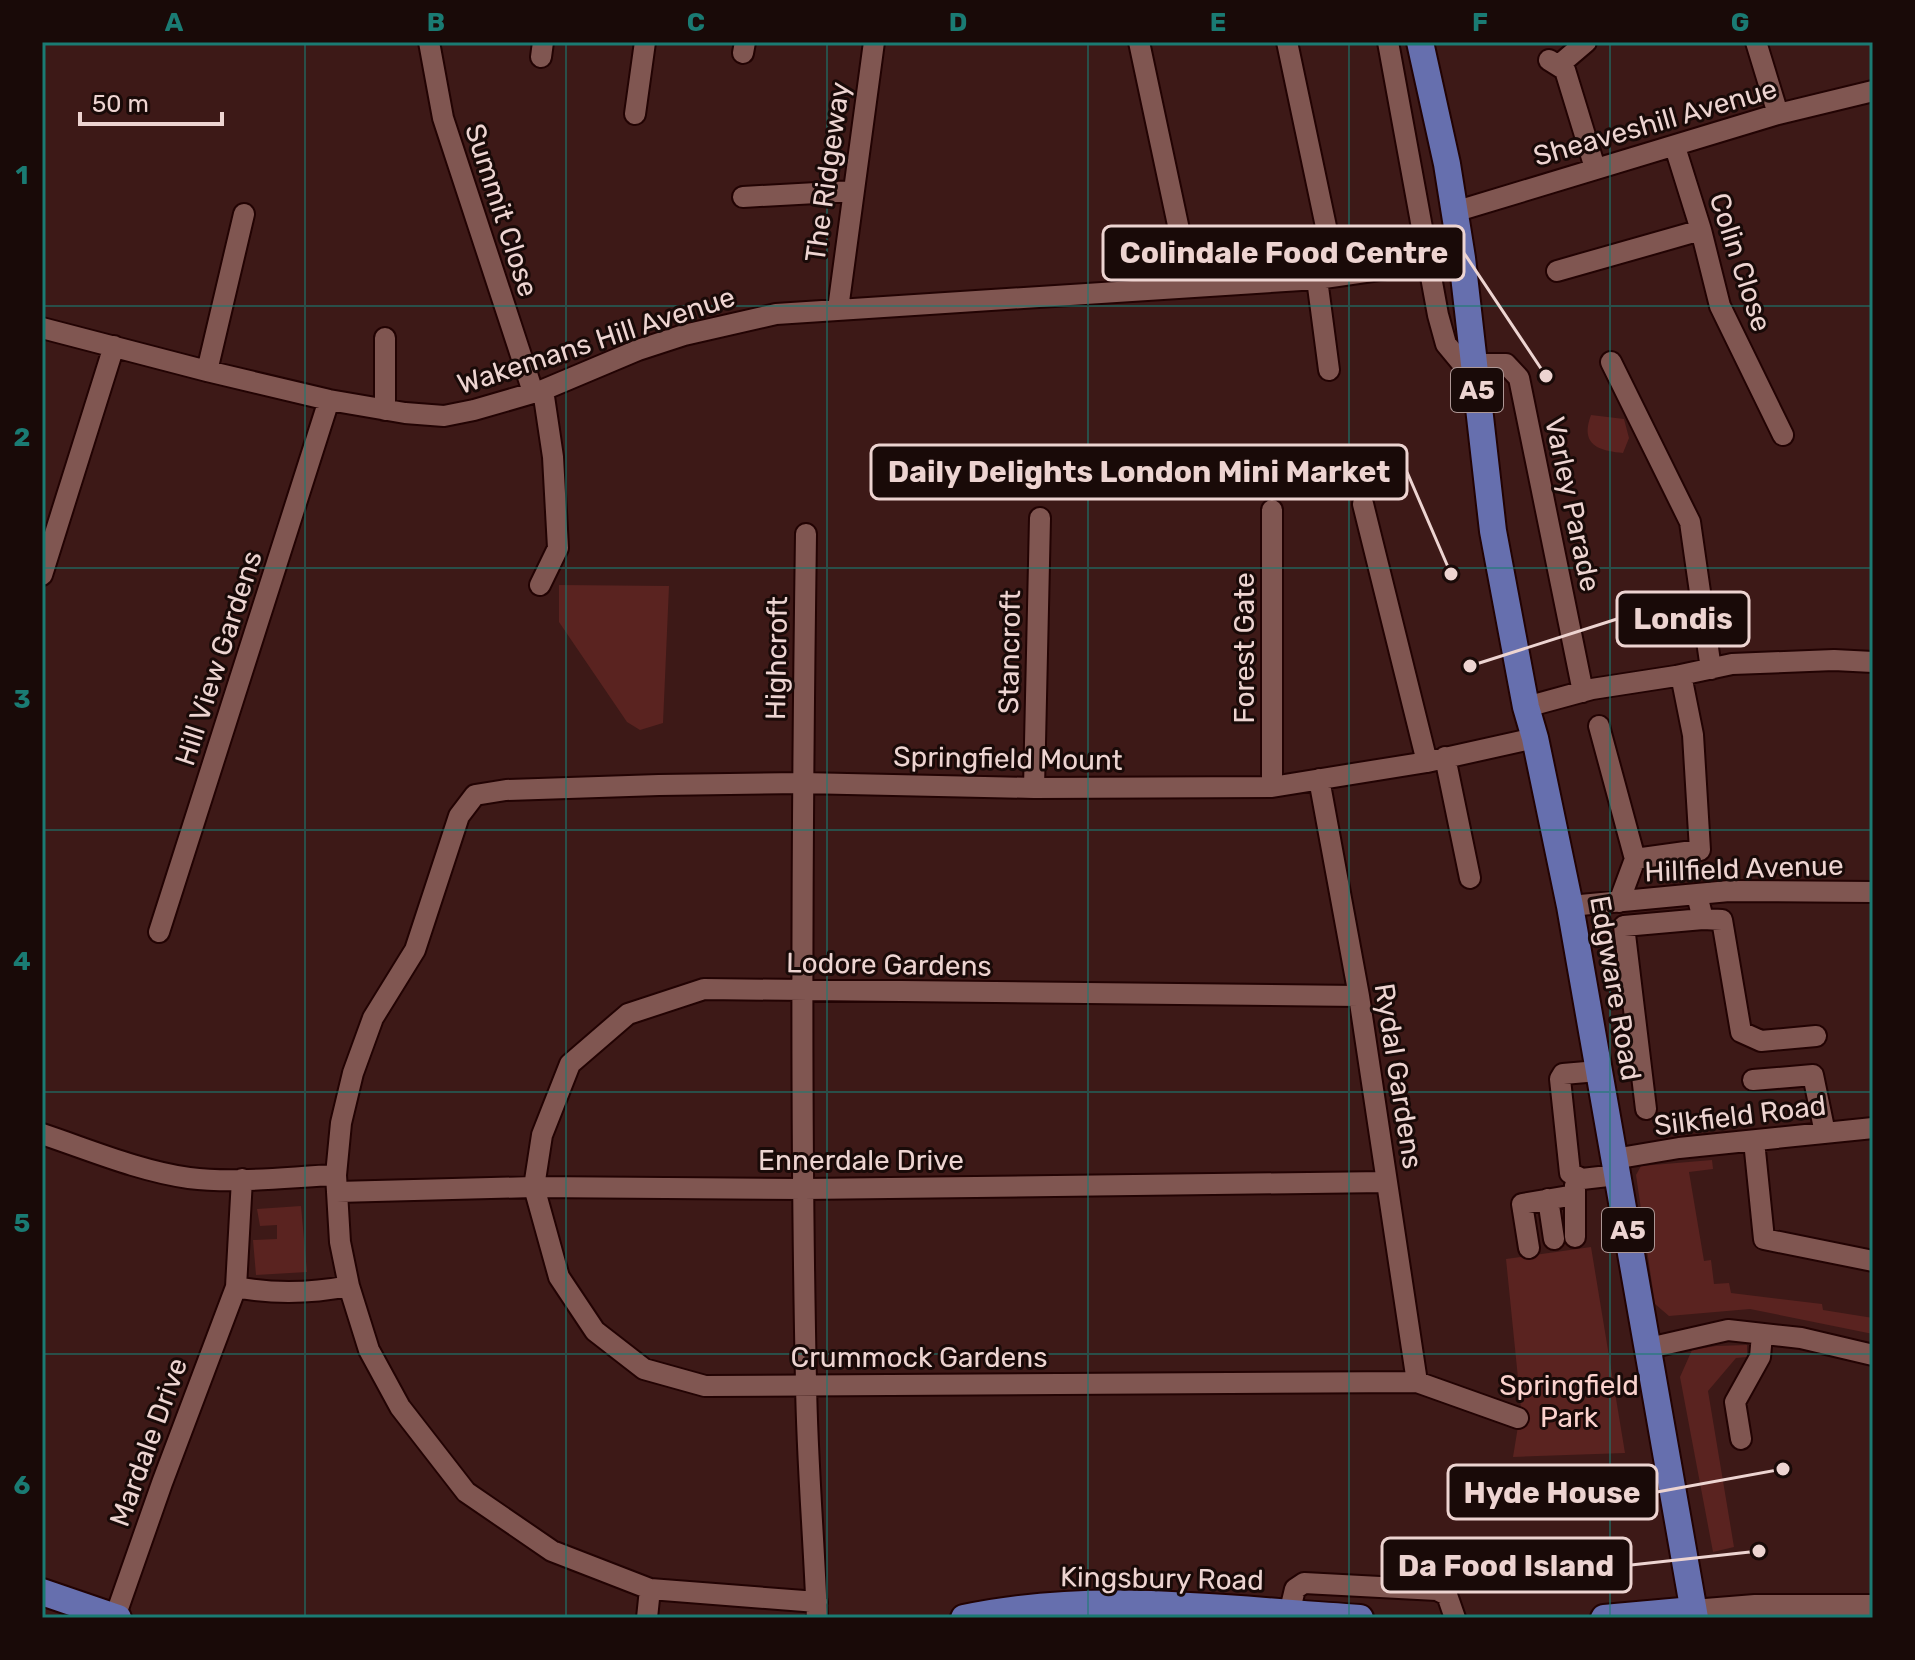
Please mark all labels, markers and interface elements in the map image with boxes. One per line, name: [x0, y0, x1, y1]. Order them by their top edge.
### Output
text: A: [165, 7, 184, 38]
text: B: [427, 7, 445, 38]
text: C: [687, 7, 705, 38]
text: D: [949, 7, 967, 38]
text: E: [1210, 7, 1226, 38]
text: F: [1472, 7, 1488, 38]
text: G: [1731, 7, 1749, 38]
street label: Sheaveshill Avenue: [1530, 72, 1781, 173]
scale bar: [80, 76, 222, 126]
street label: The Ridgeway: [799, 80, 856, 264]
text: 50 m: [92, 90, 149, 118]
street label: Summit Close: [458, 119, 545, 301]
text: 1: [16, 160, 28, 191]
street label: Colin Close: [1703, 189, 1778, 336]
callout: Colindale Food Centre: [1103, 226, 1464, 280]
text: Colindale Food Centre: [1120, 235, 1448, 271]
street label: Wakemans Hill Avenue: [453, 280, 739, 401]
road number: A5: [1451, 368, 1503, 412]
street label: Varley Parade: [1538, 414, 1607, 594]
text: 2: [14, 422, 30, 453]
callout: Daily Delights London Mini Market: [871, 445, 1407, 499]
text: Daily Delights London Mini Market: [888, 454, 1390, 490]
street label: Hill View Gardens: [168, 547, 269, 770]
street label: Forest Gate: [1228, 572, 1261, 724]
street label: Stancroft: [992, 590, 1027, 714]
callout: Londis: [1617, 592, 1749, 646]
street label: Highcroft: [759, 596, 794, 720]
text: Londis: [1633, 601, 1733, 637]
text: 3: [13, 684, 31, 715]
street label: Springfield Mount: [893, 740, 1123, 777]
street label: Hillfield Avenue: [1644, 849, 1844, 888]
street label: Edgware Road: [1583, 893, 1648, 1083]
text: 4: [13, 946, 31, 977]
street label: Lodore Gardens: [786, 946, 992, 983]
street label: Rydal Gardens: [1368, 981, 1429, 1171]
street label: Silkfield Road: [1652, 1089, 1828, 1142]
street label: Ennerdale Drive: [758, 1144, 964, 1177]
text: 5: [14, 1208, 30, 1239]
road number: A5: [1602, 1208, 1654, 1252]
street label: Crummock Gardens: [791, 1341, 1047, 1374]
street label: Mardale Drive: [103, 1353, 194, 1531]
park label: Springfield Park: [1499, 1369, 1639, 1434]
callout: Hyde House: [1448, 1465, 1657, 1519]
text: 6: [14, 1470, 31, 1501]
text: Hyde House: [1463, 1475, 1641, 1511]
callout: Da Food Island: [1382, 1538, 1631, 1592]
text: Da Food Island: [1398, 1548, 1614, 1584]
street label: Kingsbury Road: [1060, 1560, 1264, 1597]

